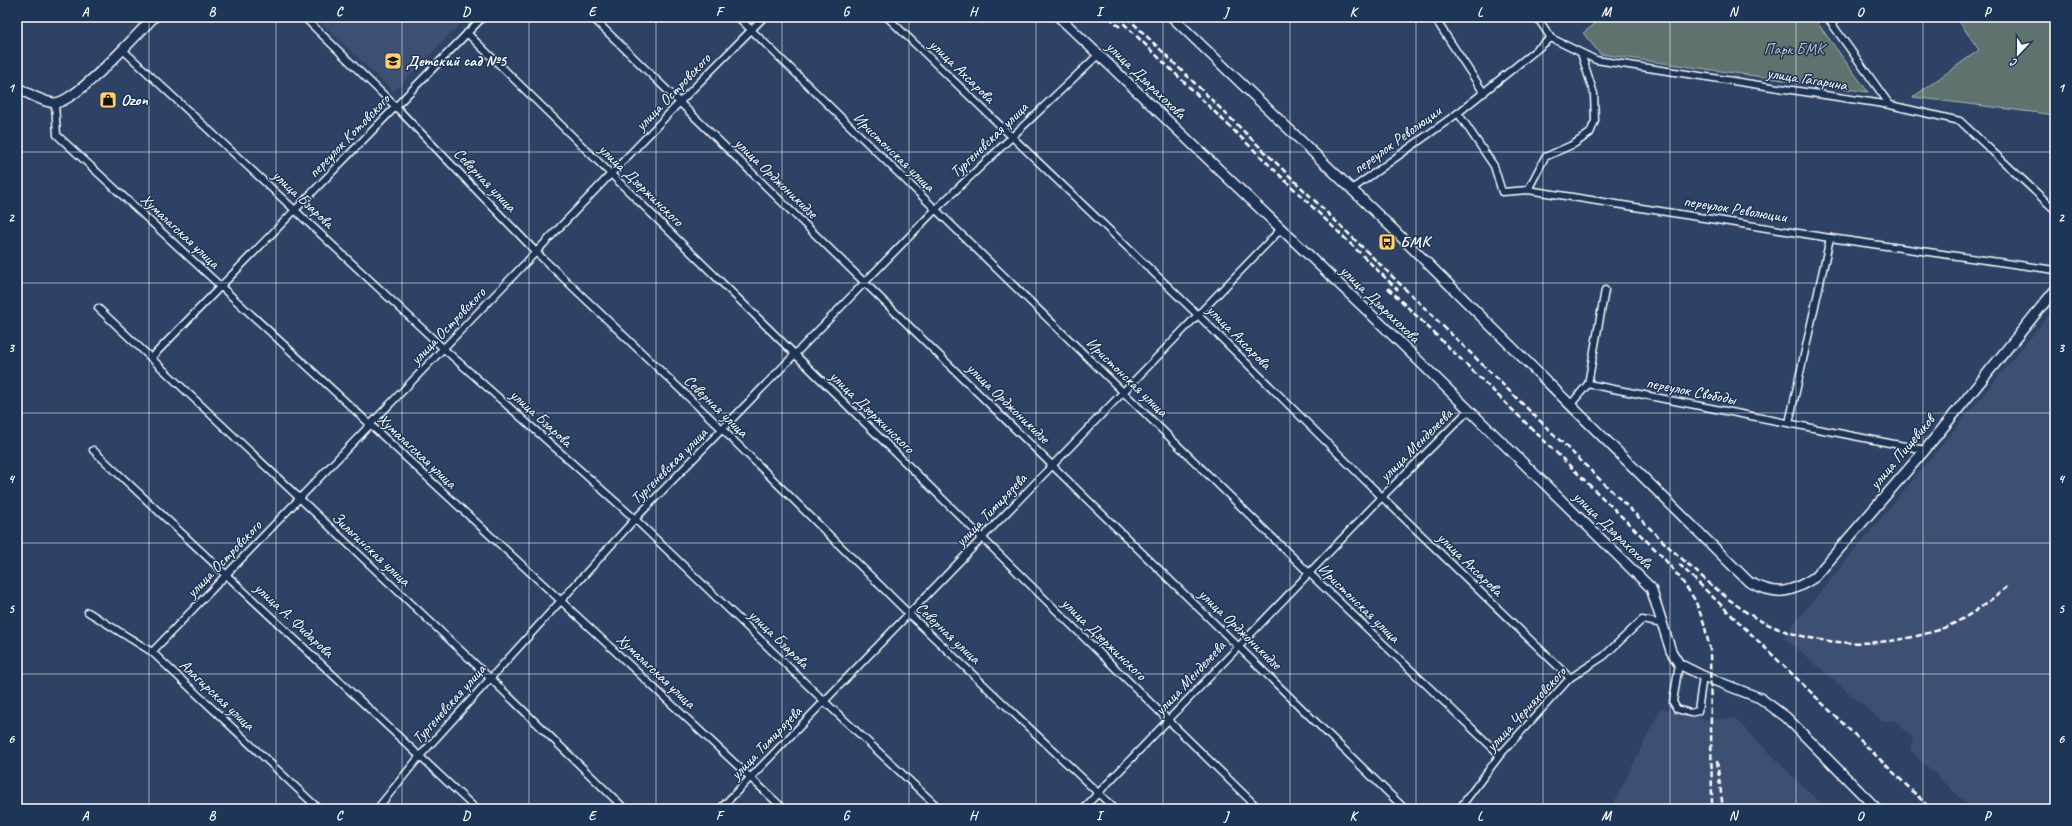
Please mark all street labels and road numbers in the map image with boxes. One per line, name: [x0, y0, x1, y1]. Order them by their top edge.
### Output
street label: улица Ахсарова: [924, 34, 1000, 108]
street label: улица Дзарахохова: [1101, 36, 1191, 124]
street label: улица Островского: [630, 48, 716, 136]
street label: улица Гагарина: [1764, 63, 1850, 95]
street label: переулок Котовского: [304, 88, 396, 182]
street label: Тургеневская улица: [946, 97, 1033, 182]
street label: переулок Революции: [1349, 101, 1446, 179]
street label: Иристонская улица: [849, 108, 940, 197]
street label: улица Орджоникидзе: [729, 133, 823, 224]
street label: улица Дзержинского: [593, 139, 689, 232]
street label: Северная улица: [449, 144, 521, 217]
street label: улица Бзарова: [267, 165, 339, 234]
street label: Хумалагская улица: [136, 189, 225, 274]
street label: переулок Революции: [1682, 191, 1789, 227]
street label: улица Дзарахохова: [1335, 260, 1425, 348]
street label: улица Островского: [405, 282, 491, 370]
street label: улица Ахсарова: [1202, 300, 1277, 375]
street label: Иристонская улица: [1082, 333, 1173, 422]
street label: улица Орджоникидзе: [961, 358, 1055, 449]
street label: улица Дзержинского: [824, 366, 920, 459]
street label: Северная улица: [680, 370, 753, 442]
street label: переулок Свободы: [1645, 373, 1739, 410]
street label: улица Бзарова: [505, 384, 577, 452]
street label: улица Менделеева: [1375, 403, 1458, 486]
street label: улица Пищевиков: [1864, 408, 1941, 494]
street label: Хумалагская улица: [373, 409, 462, 494]
street label: Тургеневская улица: [626, 422, 713, 509]
street label: улица Тимирязева: [950, 468, 1032, 552]
street label: улица Дзарахохова: [1568, 486, 1658, 574]
street label: Зильгинская улица: [328, 507, 415, 591]
street label: улица Островского: [181, 515, 267, 603]
street label: улица Ахсарова: [1432, 527, 1508, 601]
street label: Иристонская улица: [1314, 559, 1405, 648]
street label: улица А. Фидарова: [249, 577, 339, 663]
street label: улица Орджоникидзе: [1193, 584, 1287, 675]
street label: улица Дзержинского: [1056, 593, 1152, 686]
street label: Северная улица: [911, 598, 985, 669]
street label: улица Бзарова: [744, 604, 815, 674]
street label: Хумалагская улица: [612, 629, 701, 714]
street label: улица Менделеева: [1150, 635, 1231, 720]
street label: Алагирская улица: [175, 655, 260, 736]
street label: Тургеневская улица: [408, 659, 491, 748]
street label: улица Черняховского: [1481, 661, 1572, 756]
street label: улица Тимирязева: [725, 701, 807, 785]

